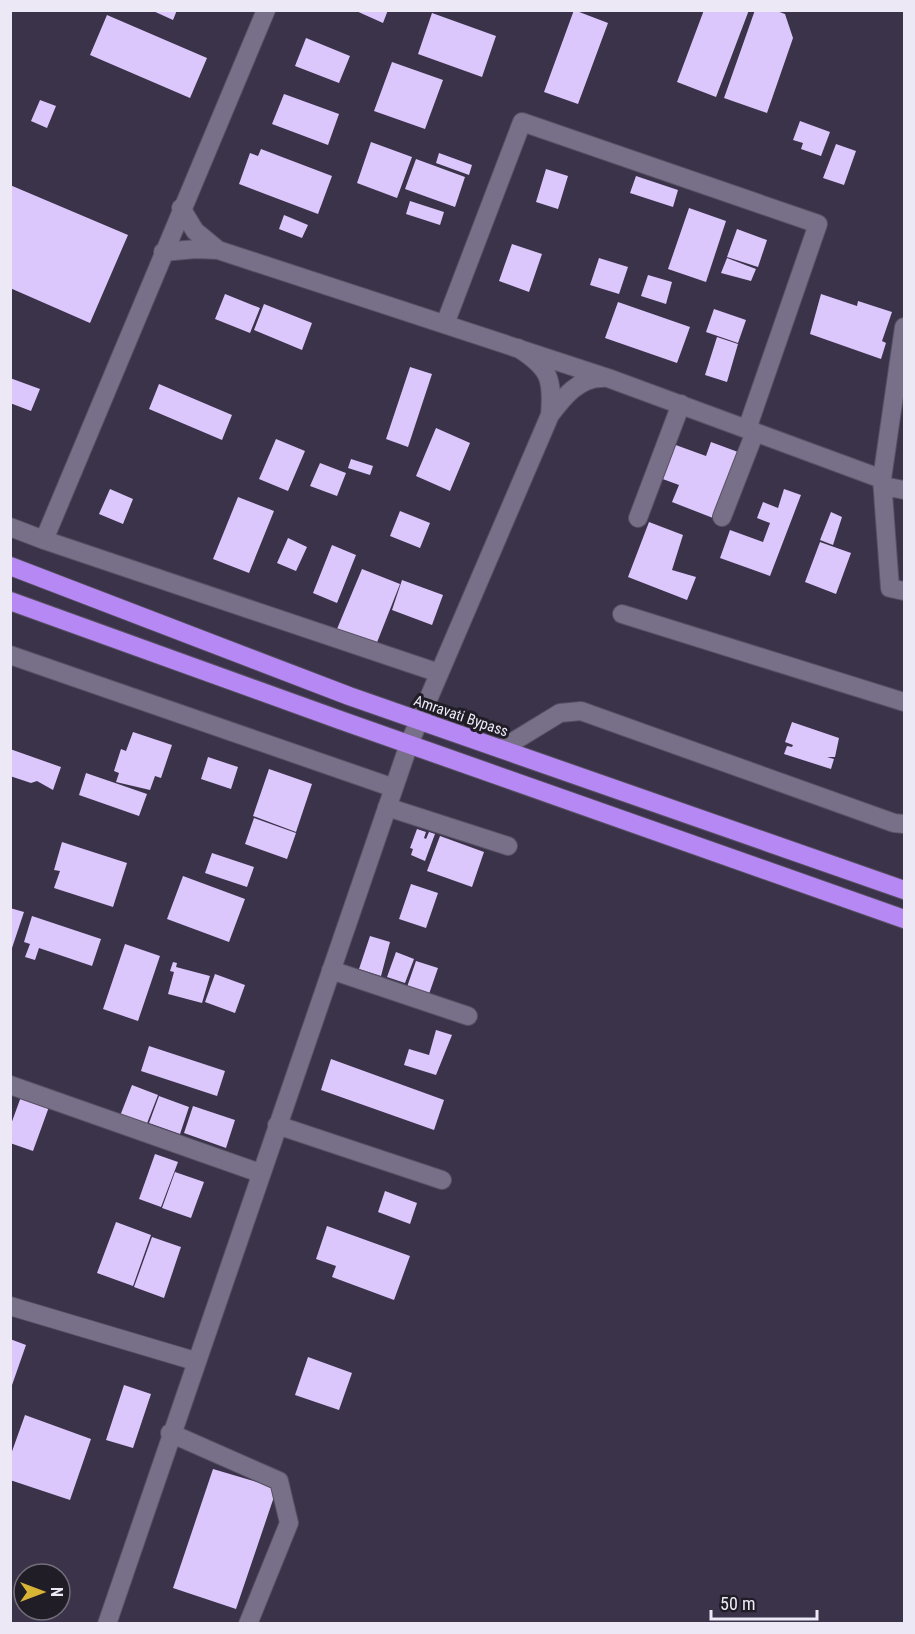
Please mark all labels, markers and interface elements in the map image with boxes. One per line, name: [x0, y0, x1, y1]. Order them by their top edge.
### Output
street label: Amravati Bypass: [411, 691, 511, 741]
north arrow: [12, 1562, 72, 1622]
scale bar: [711, 1583, 818, 1621]
text: N: [47, 1587, 66, 1597]
text: 50 m: [720, 1593, 755, 1614]

